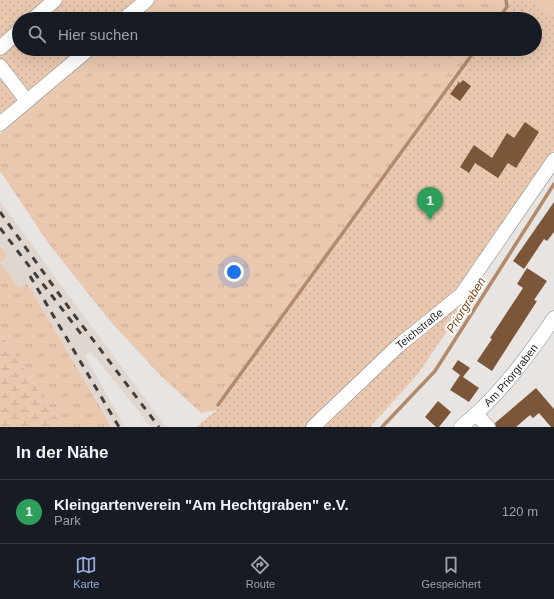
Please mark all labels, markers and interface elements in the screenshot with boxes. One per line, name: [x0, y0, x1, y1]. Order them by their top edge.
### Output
search box: [12, 12, 542, 56]
icon: search: [26, 23, 48, 45]
text: Hier suchen: [58, 26, 138, 43]
pin: 1: [417, 187, 443, 220]
your location: [224, 262, 244, 282]
water label: Priorgraben: [443, 274, 489, 335]
street label: Teichstraße: [394, 306, 445, 351]
street label: Am Priorgraben: [481, 342, 540, 409]
text: In der Nähe: [16, 443, 109, 462]
text: Kleingartenverein "Am Hechtgraben" e.V.: [54, 496, 349, 513]
text: 1: [25, 504, 33, 519]
text: 120 m: [502, 504, 538, 519]
text: Park: [54, 513, 81, 528]
tab: Karte: [73, 554, 99, 590]
tab: Route: [246, 554, 275, 590]
tab: Gespeichert: [422, 554, 481, 590]

